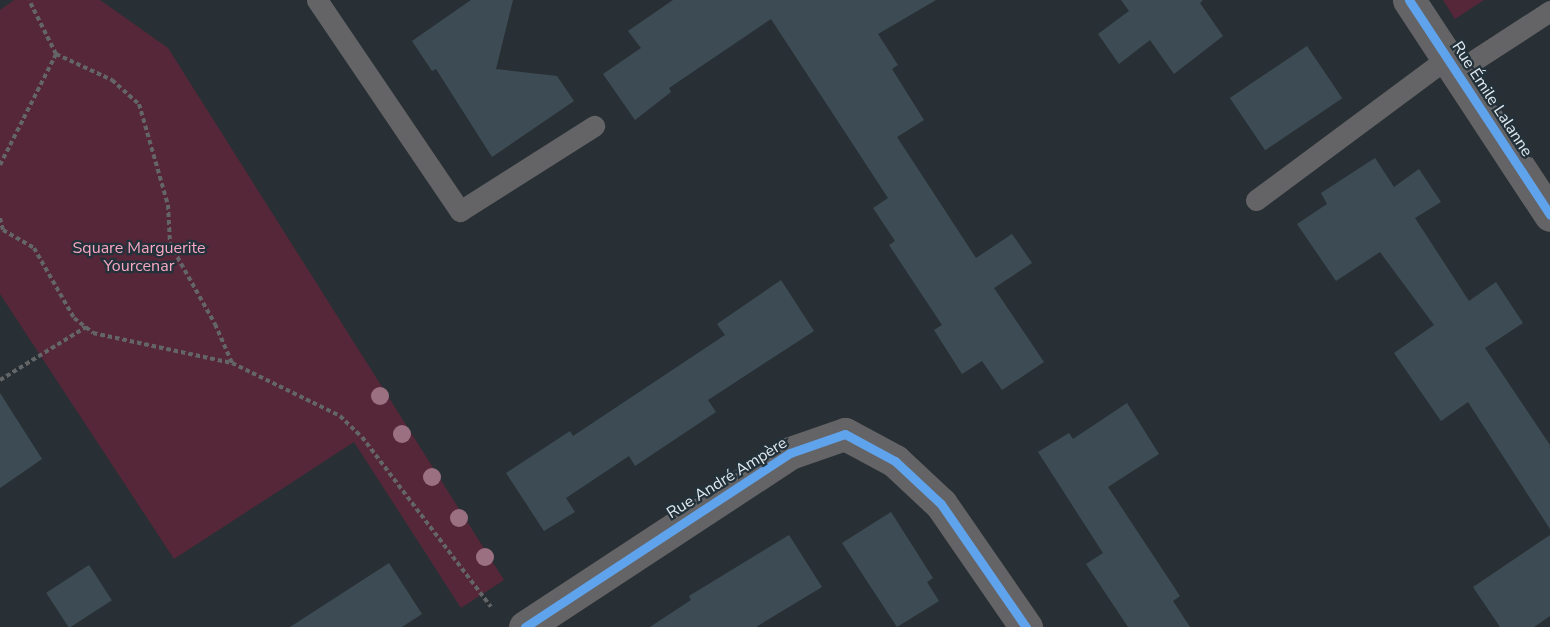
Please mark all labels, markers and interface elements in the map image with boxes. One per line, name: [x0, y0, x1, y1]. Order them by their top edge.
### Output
street label: Rue Émile Lalanne: [1448, 38, 1536, 160]
park label: Square Marguerite Yourcenar: [73, 238, 205, 276]
street label: Rue André Ampère: [663, 433, 791, 523]

